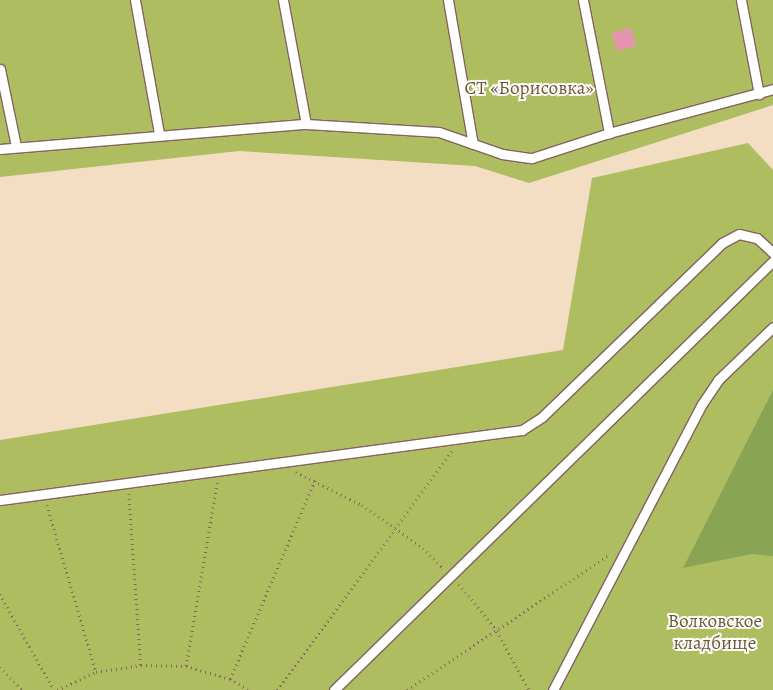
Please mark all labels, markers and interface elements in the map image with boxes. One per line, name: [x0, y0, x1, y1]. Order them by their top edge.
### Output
park label: СТ «Борисовка»: [464, 78, 594, 100]
park label: Волковское кладбище: [668, 611, 762, 655]

